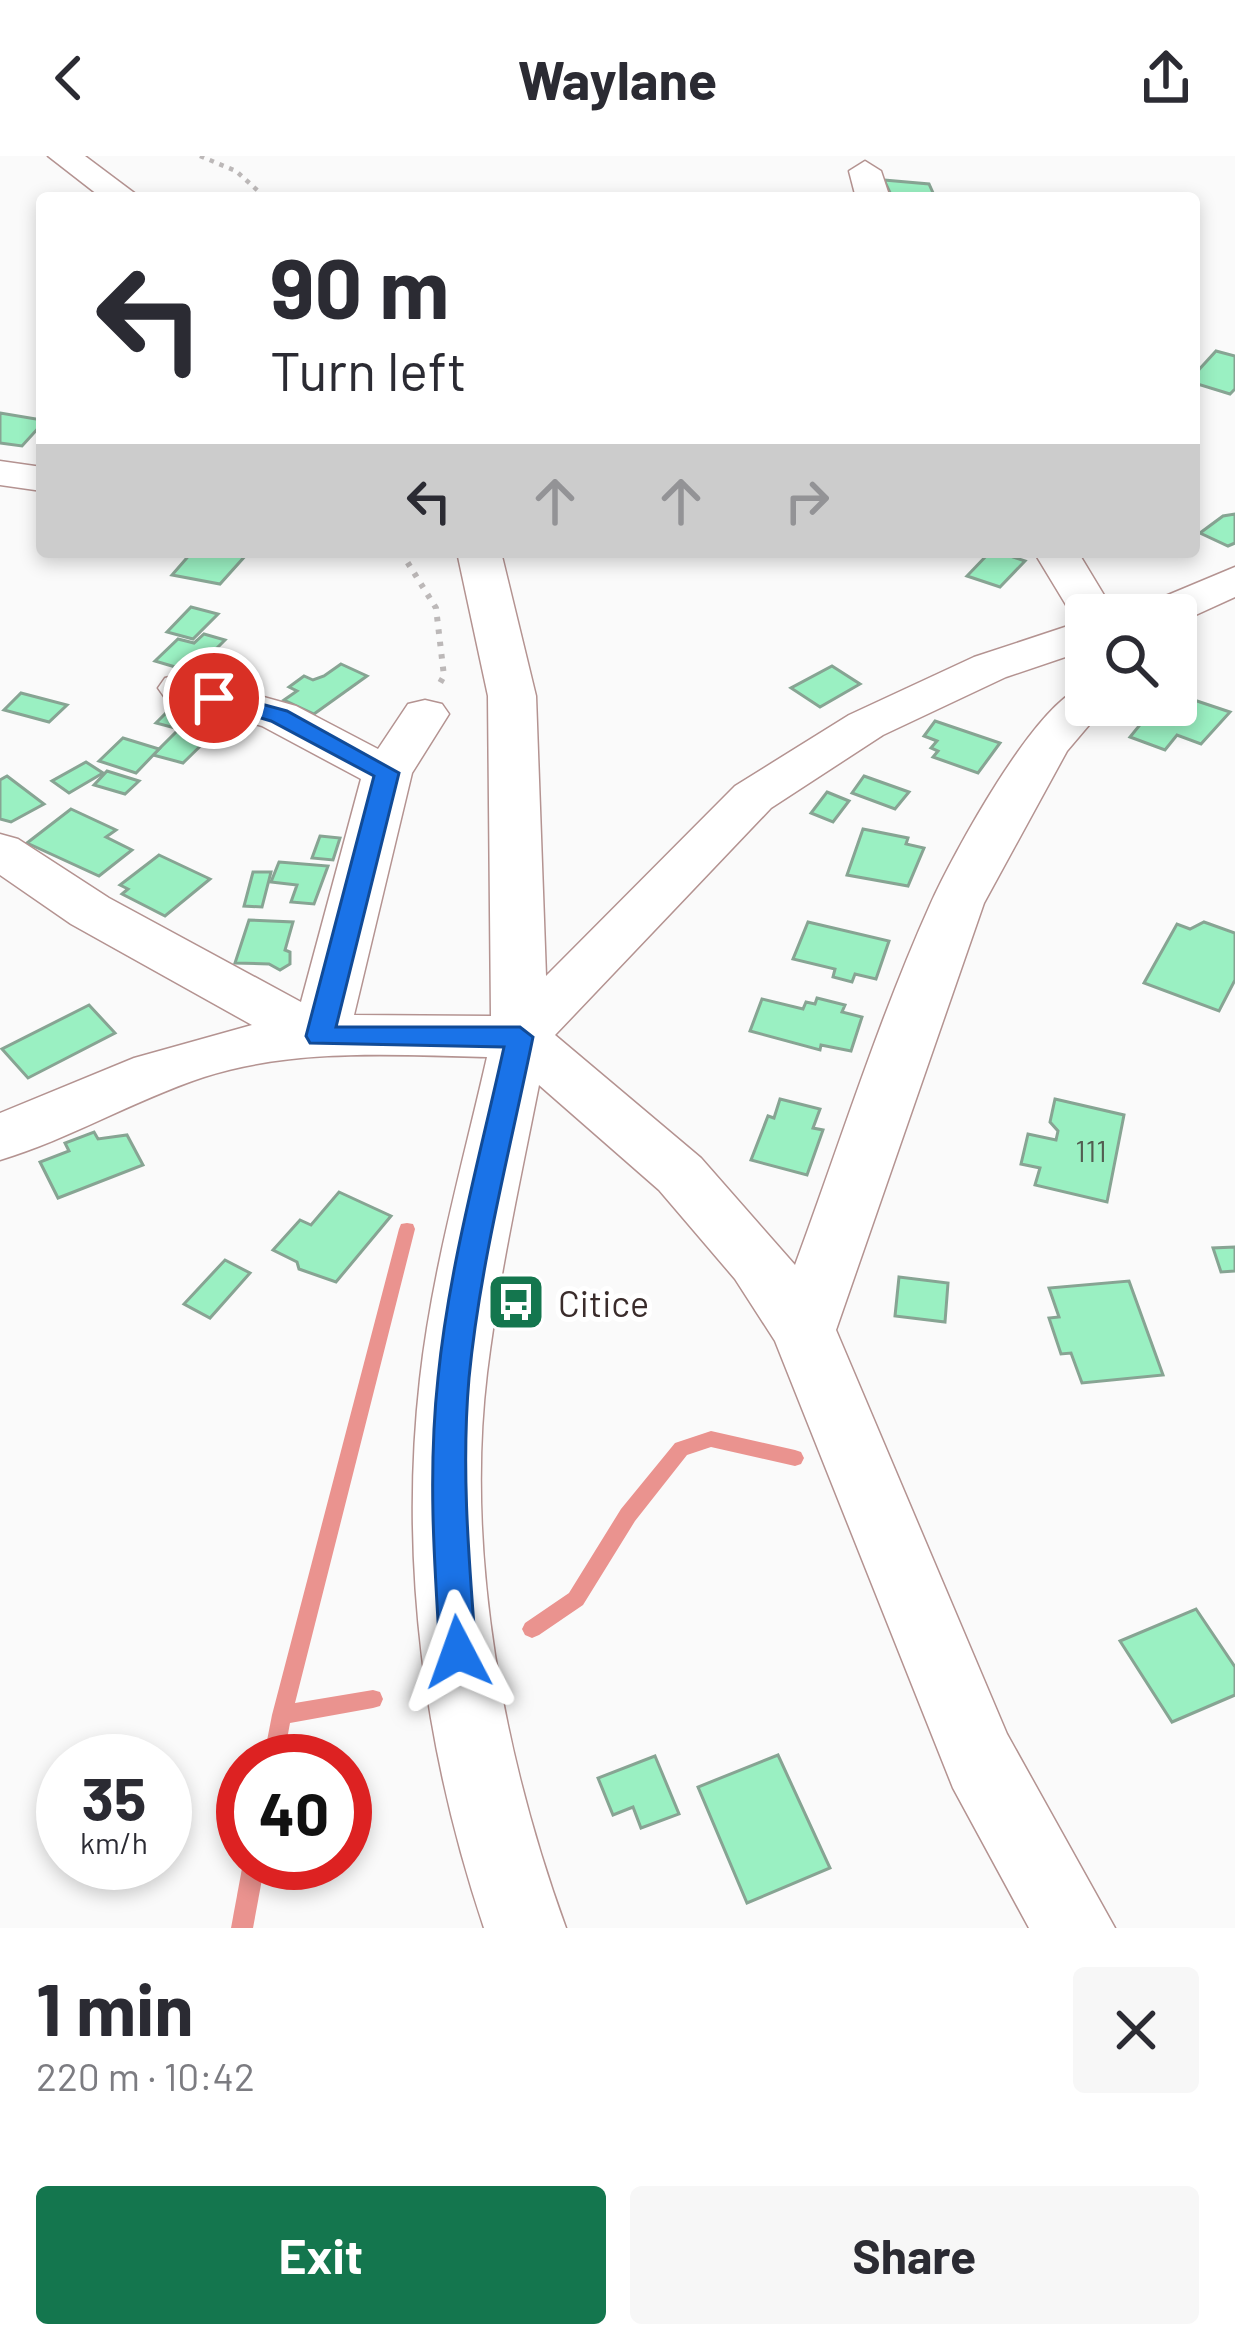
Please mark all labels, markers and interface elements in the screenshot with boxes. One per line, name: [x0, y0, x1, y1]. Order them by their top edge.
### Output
icon: back: [36, 45, 102, 111]
icon: share: [1133, 45, 1199, 111]
text: Waylane: [518, 46, 717, 111]
text: 90 m: [270, 235, 449, 336]
icon: left: [72, 240, 228, 396]
text: Turn left: [270, 337, 467, 402]
icon: left: [396, 468, 462, 534]
icon: ahead: [522, 468, 588, 534]
icon: ahead: [648, 468, 714, 534]
icon: right: [774, 468, 840, 534]
map controls: [1065, 594, 1197, 726]
button: search: [1065, 594, 1197, 726]
pin: [163, 647, 265, 749]
icon: arrive: [181, 665, 247, 731]
house number: 111: [1075, 1132, 1107, 1168]
bus stop icon: Citice: [485, 1271, 547, 1333]
place label: Citice: [558, 1281, 649, 1324]
position arrow: [395, 1589, 521, 1715]
speed limit sign: 40: [216, 1734, 372, 1890]
text: 35: [82, 1761, 146, 1833]
text: km/h: [80, 1824, 148, 1860]
text: 1 min: [36, 1964, 194, 2050]
button: close: [1073, 1967, 1199, 2093]
text: 220 m · 10:42: [36, 2052, 255, 2099]
button: Exit: [36, 2186, 606, 2324]
button: Share: [630, 2186, 1199, 2324]

